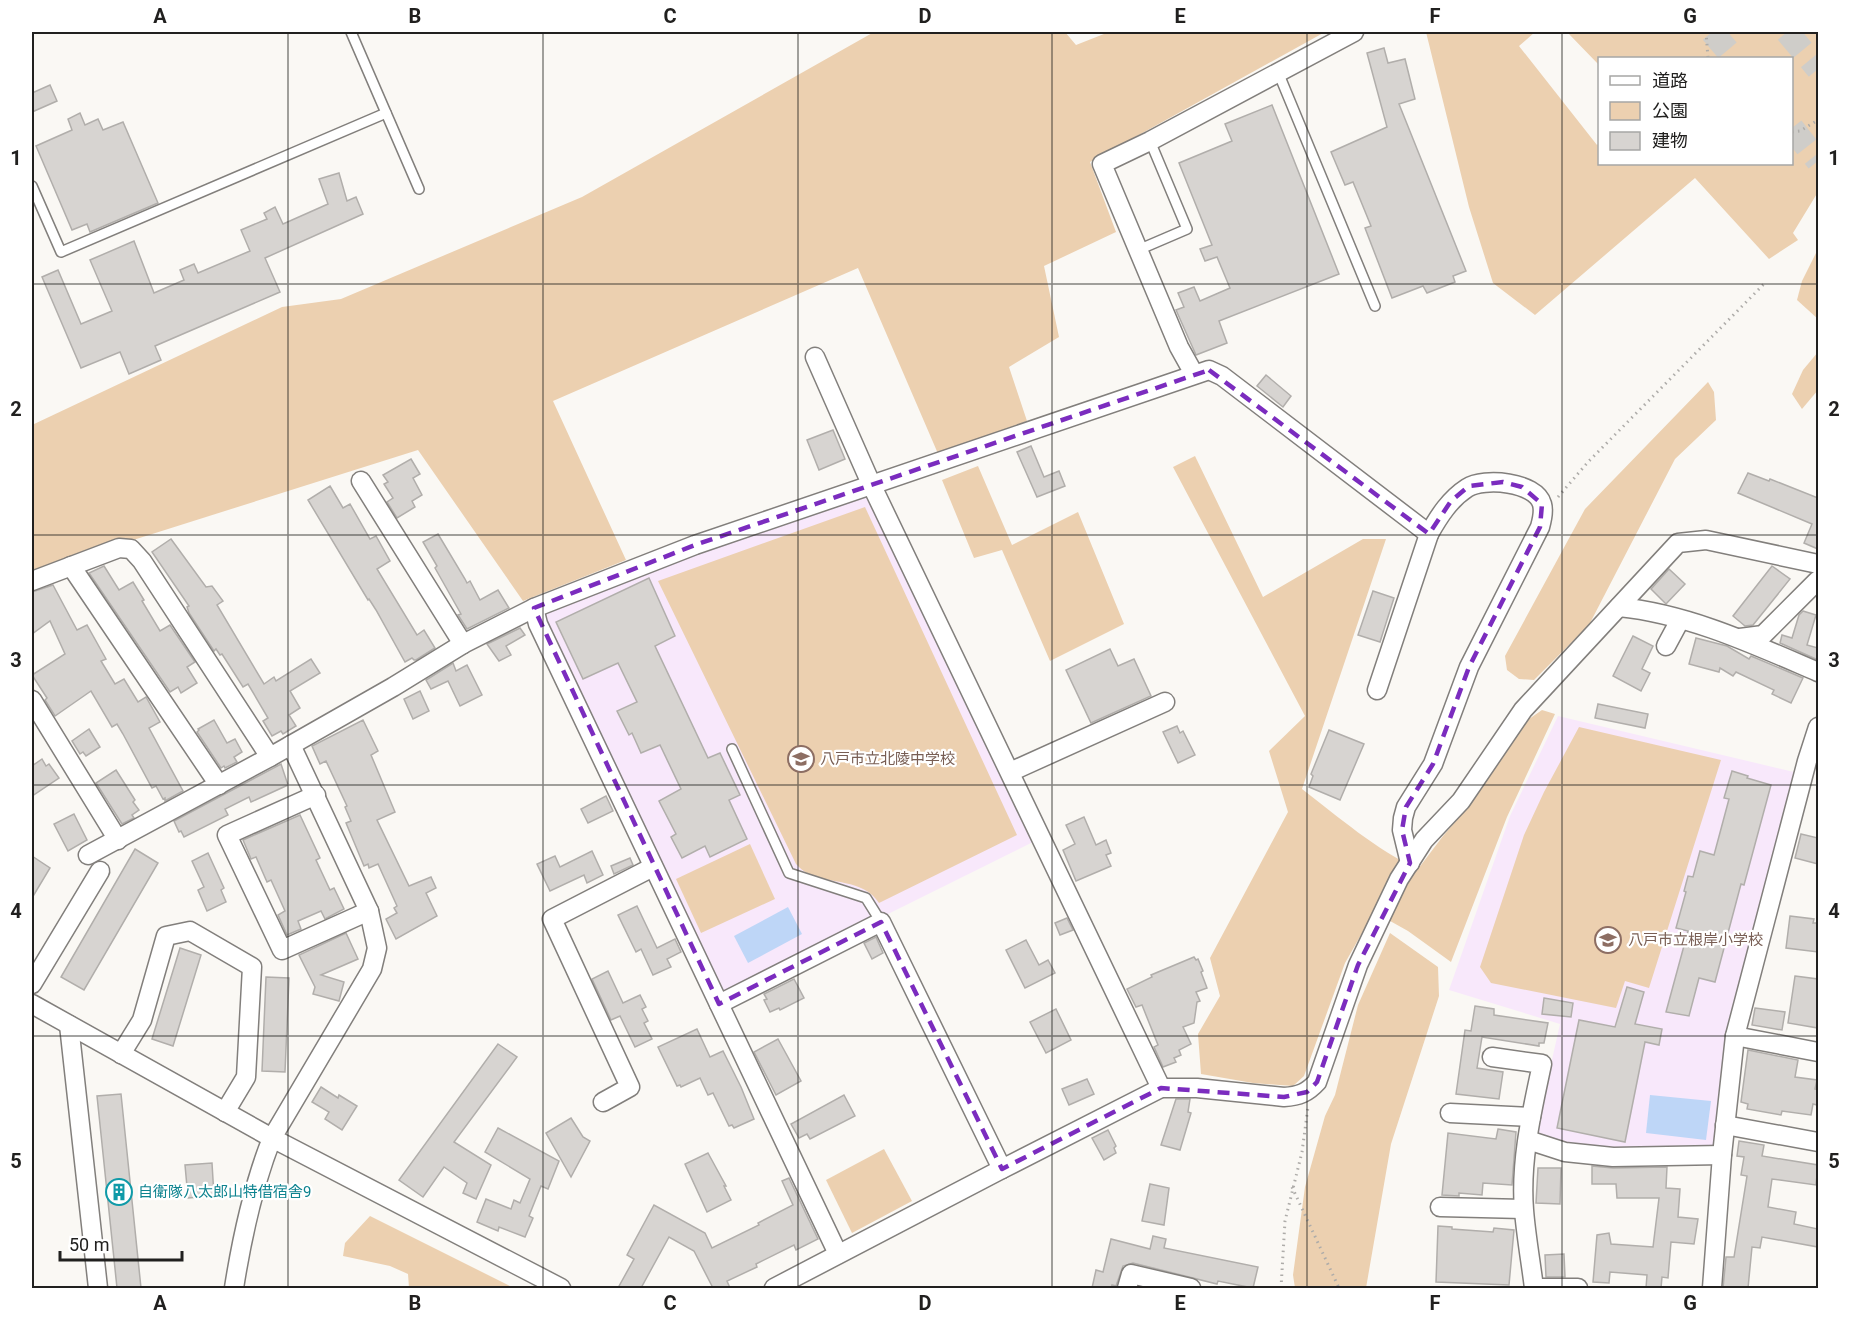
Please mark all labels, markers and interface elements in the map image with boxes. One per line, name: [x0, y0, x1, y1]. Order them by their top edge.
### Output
text: A: [153, 4, 167, 28]
text: B: [409, 4, 421, 28]
text: C: [663, 4, 677, 28]
text: D: [919, 4, 932, 28]
text: E: [1174, 4, 1186, 28]
text: F: [1430, 4, 1441, 28]
text: G: [1683, 4, 1697, 28]
legend: [1598, 57, 1793, 165]
text: 道路: [1652, 70, 1688, 91]
text: 公園: [1652, 100, 1688, 121]
text: 建物: [1652, 130, 1688, 151]
text: 1: [10, 146, 22, 170]
text: 1: [1828, 146, 1840, 170]
text: 2: [10, 397, 22, 421]
text: 2: [1828, 397, 1840, 421]
text: 3: [10, 648, 22, 672]
text: 3: [1828, 648, 1840, 672]
school or university icon: 八戸市立北陵中学校: [786, 744, 816, 774]
place label: 八戸市立北陵中学校: [820, 750, 955, 768]
text: 4: [10, 899, 22, 923]
text: 4: [1828, 899, 1840, 923]
school or university icon: 八戸市立根岸小学校: [1593, 925, 1623, 955]
place label: 八戸市立根岸小学校: [1628, 931, 1763, 949]
text: 5: [10, 1149, 22, 1173]
text: 5: [1828, 1149, 1840, 1173]
building icon: 自衛隊八太郎山特借宿舎9: [104, 1177, 134, 1207]
place label: 自衛隊八太郎山特借宿舎9: [138, 1183, 311, 1201]
scale bar: [60, 1224, 182, 1262]
text: 50 m: [69, 1234, 109, 1255]
text: A: [153, 1291, 167, 1315]
text: B: [409, 1291, 421, 1315]
text: C: [663, 1291, 677, 1315]
text: D: [919, 1291, 932, 1315]
text: E: [1174, 1291, 1186, 1315]
text: F: [1430, 1291, 1441, 1315]
text: G: [1683, 1291, 1697, 1315]

